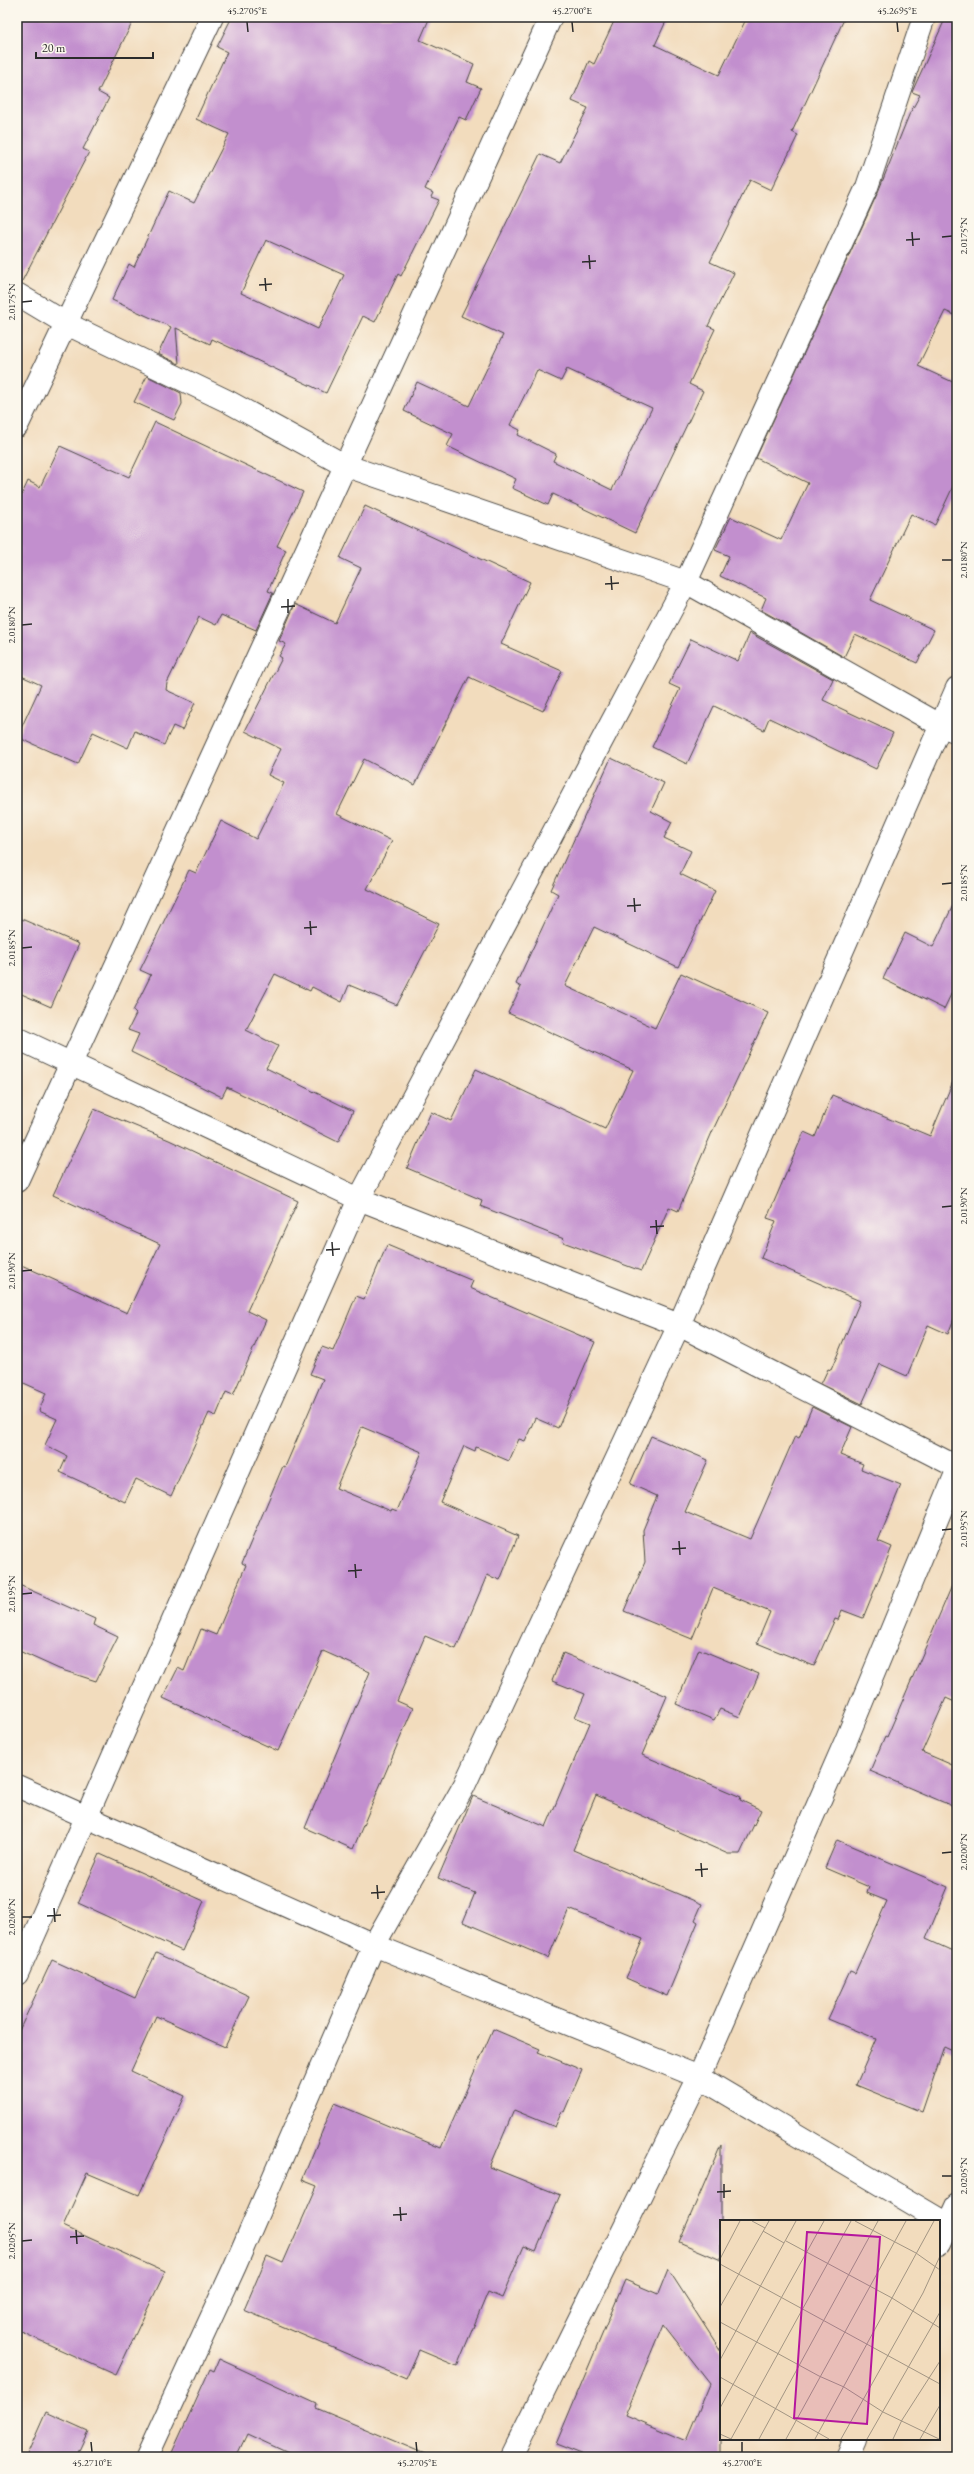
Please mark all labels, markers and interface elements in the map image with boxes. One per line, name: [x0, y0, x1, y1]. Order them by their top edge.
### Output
text: 45.2705°E: [227, 4, 267, 17]
text: 45.2700°E: [552, 4, 592, 17]
text: 45.2695°E: [877, 4, 917, 17]
scale bar: [36, 34, 153, 60]
text: 20 m: [42, 40, 66, 56]
text: 2.0175°N: [957, 217, 970, 255]
text: 2.0175°N: [5, 283, 18, 321]
text: 2.0180°N: [957, 541, 970, 579]
text: 2.0180°N: [5, 606, 18, 644]
text: 2.0185°N: [957, 864, 970, 902]
text: 2.0185°N: [5, 929, 18, 967]
text: 2.0190°N: [957, 1187, 970, 1225]
text: 2.0190°N: [5, 1252, 18, 1290]
text: 2.0195°N: [957, 1510, 970, 1548]
text: 2.0195°N: [5, 1575, 18, 1613]
text: 2.0200°N: [957, 1833, 970, 1871]
text: 2.0200°N: [5, 1898, 18, 1936]
text: 2.0205°N: [957, 2157, 970, 2195]
inset map: [720, 2220, 940, 2440]
text: 2.0205°N: [5, 2222, 18, 2260]
text: 45.2710°E: [72, 2456, 112, 2469]
text: 45.2705°E: [397, 2456, 437, 2469]
text: 45.2700°E: [722, 2456, 762, 2469]

